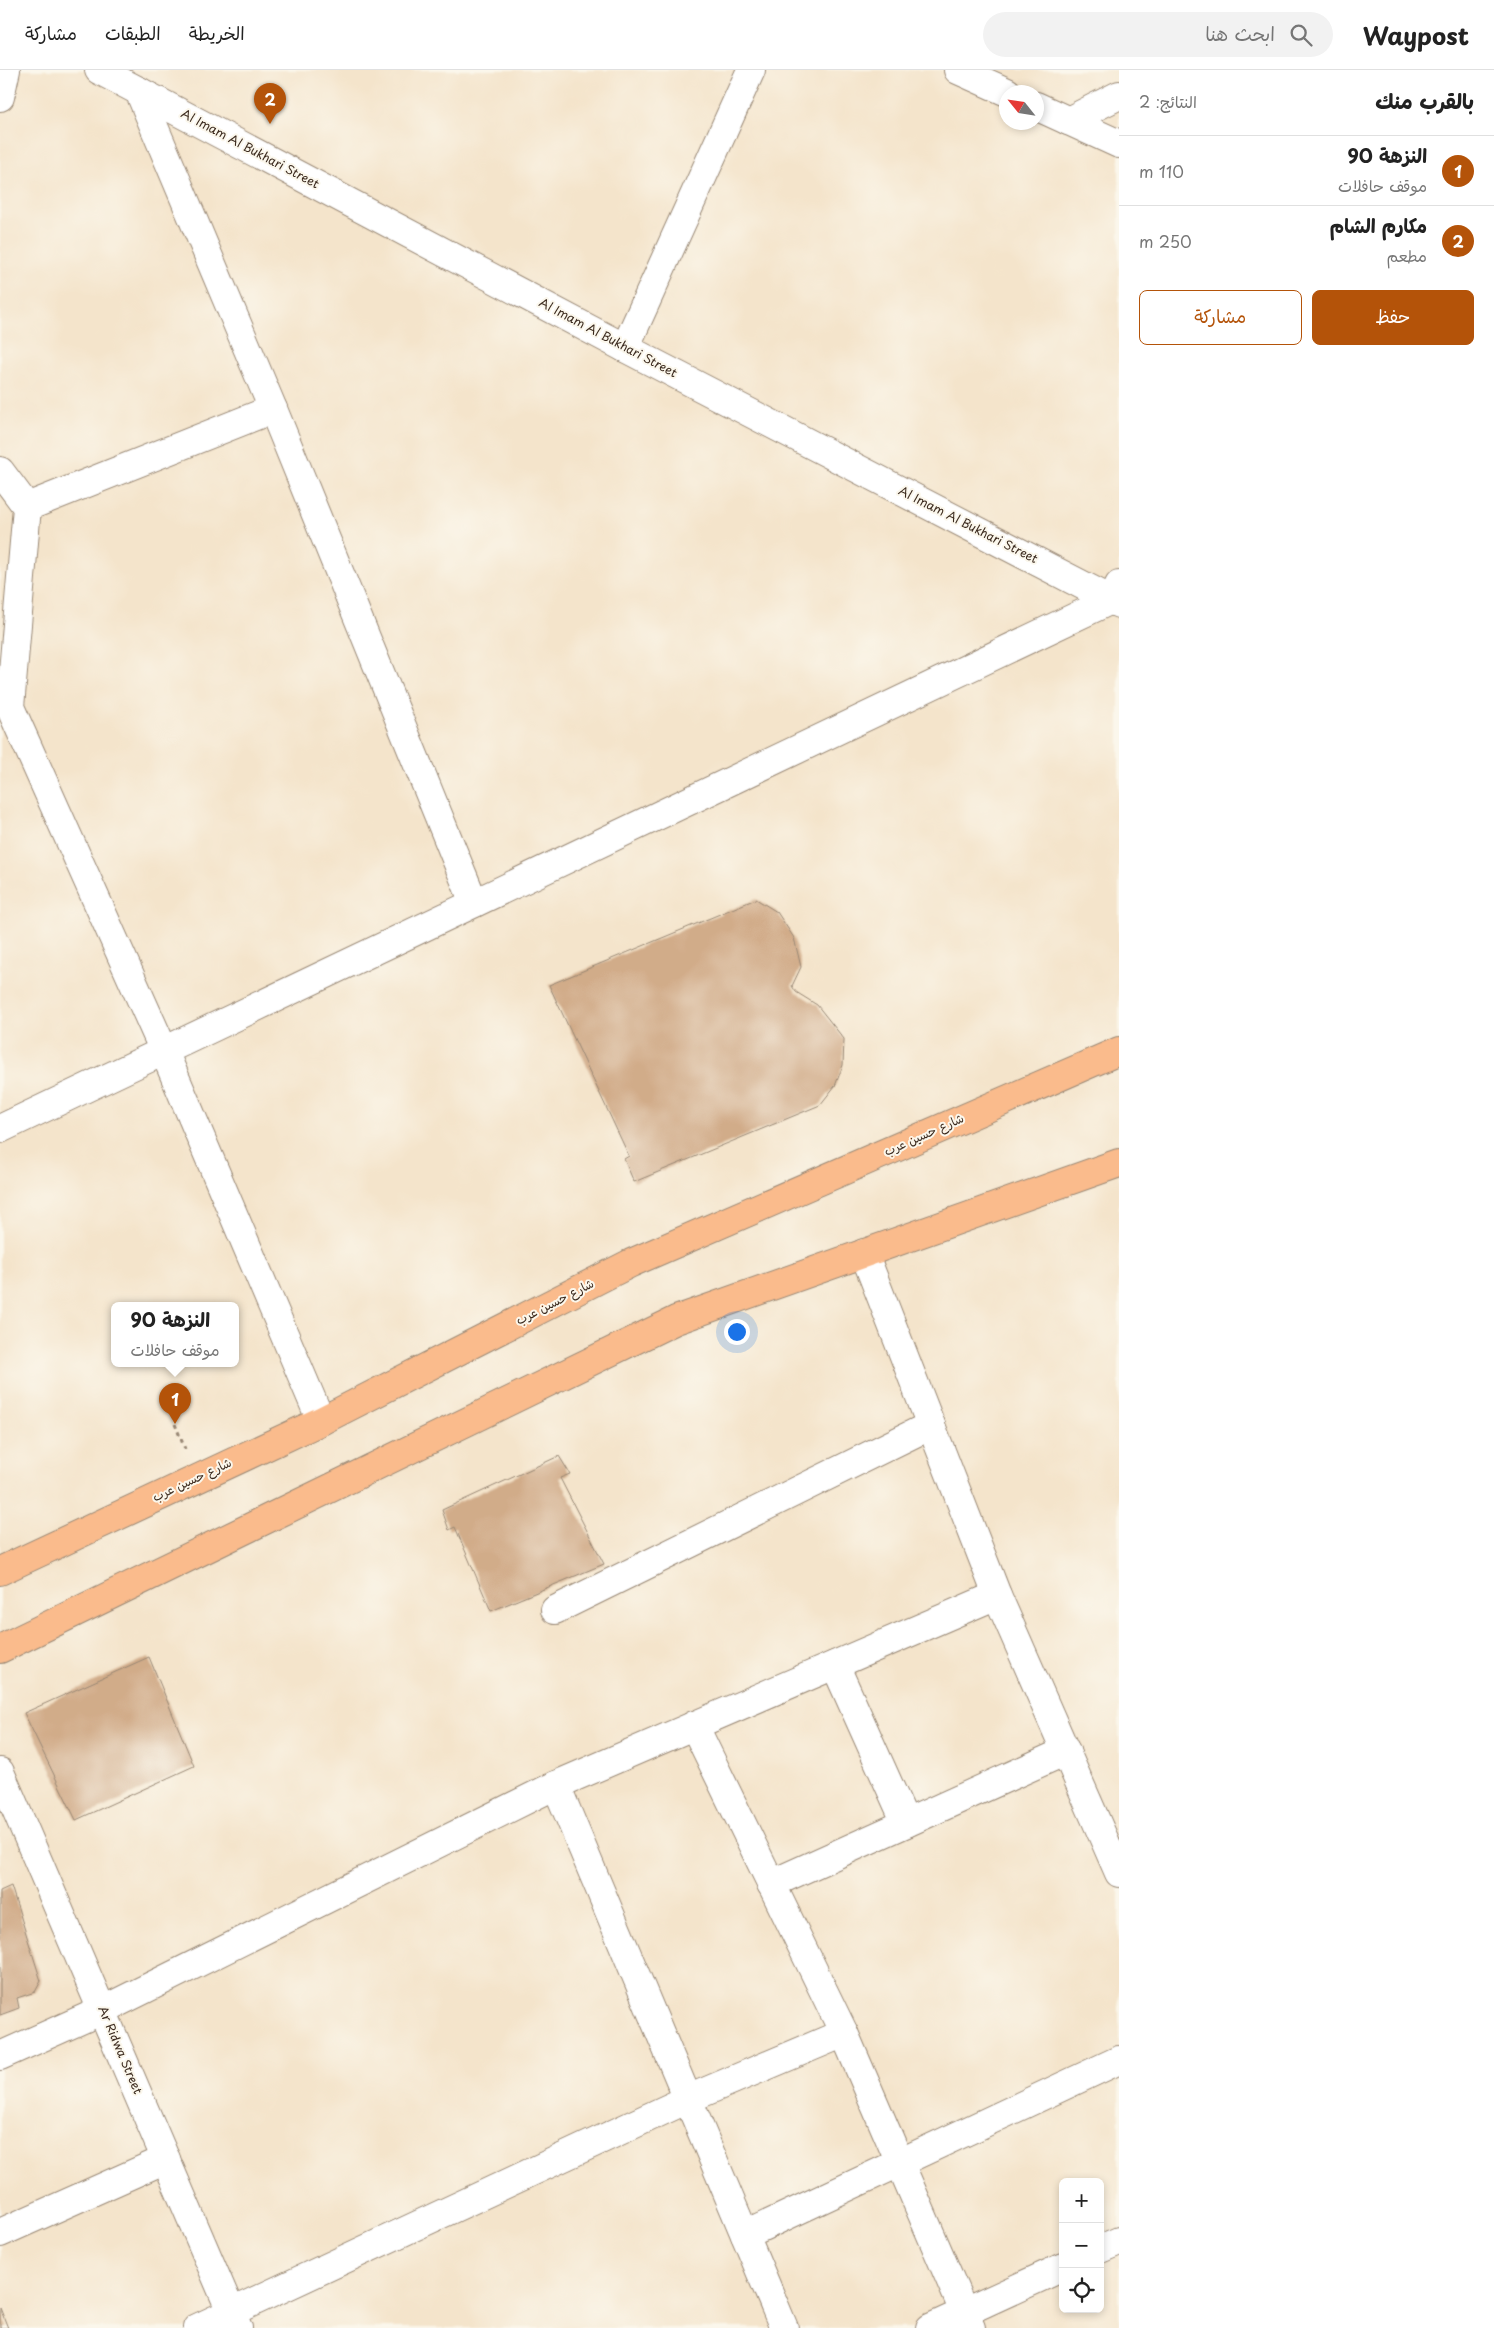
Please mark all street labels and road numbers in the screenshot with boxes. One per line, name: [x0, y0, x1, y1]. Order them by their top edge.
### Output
street label: Al Imam Al Bukhari Street: [178, 104, 323, 192]
street label: Al Imam Al Bukhari Street: [536, 293, 681, 381]
street label: Al Imam Al Bukhari Street: [896, 481, 1041, 567]
street label: شارع حسين عرب: [881, 1108, 967, 1161]
street label: شارع حسين عرب: [512, 1274, 597, 1329]
street label: شارع حسين عرب: [149, 1453, 235, 1506]
street label: Ar Ridwa Street: [94, 2003, 148, 2097]

